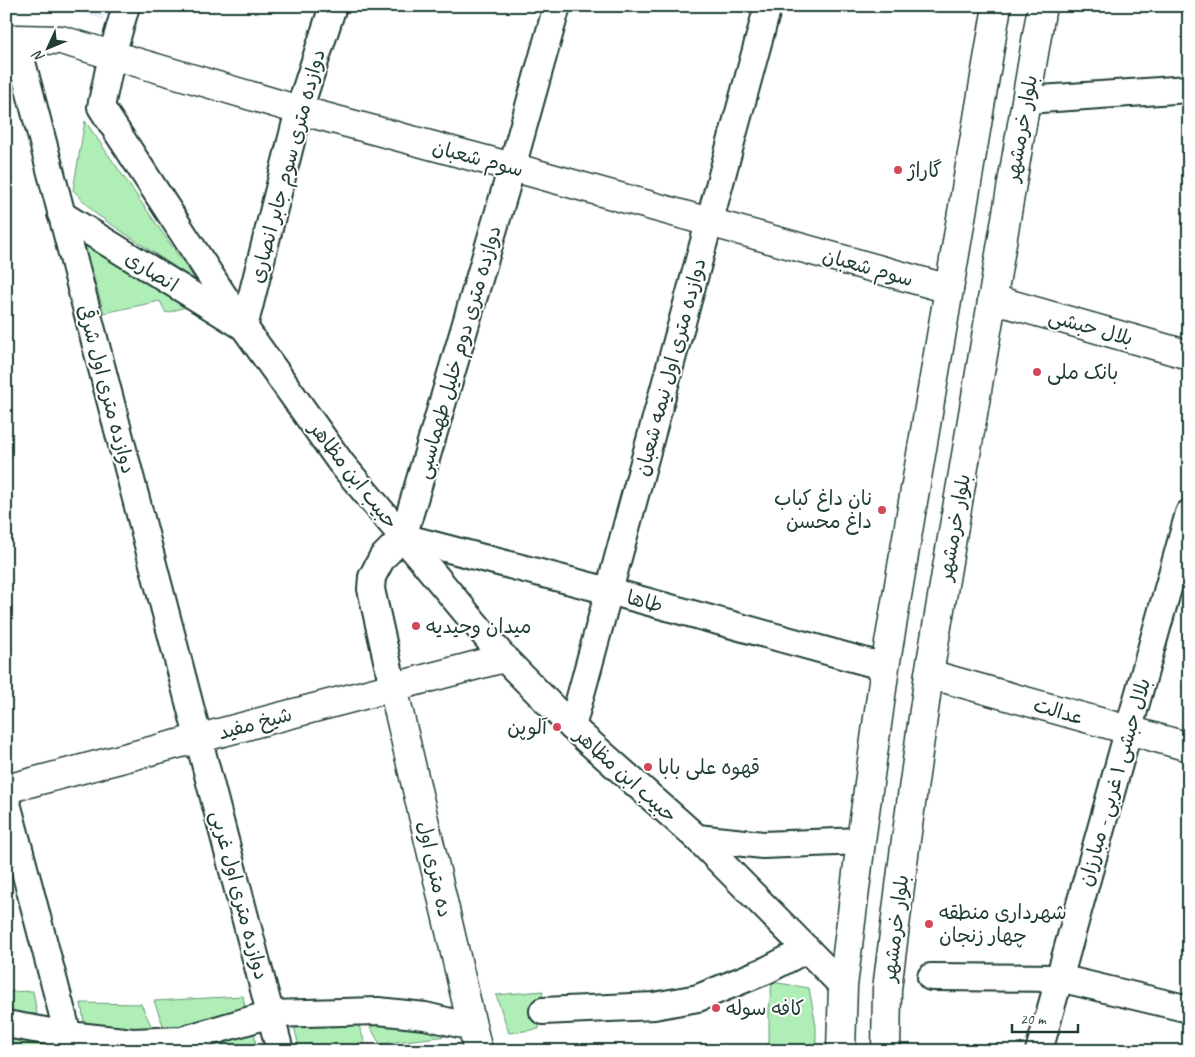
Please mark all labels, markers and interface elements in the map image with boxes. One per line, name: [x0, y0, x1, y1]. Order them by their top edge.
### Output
north arrow: [22, 22, 72, 72]
text: N: [28, 46, 48, 66]
street label: دوازده متری سوم جابر انصاری: [244, 47, 334, 287]
street label: بلوار خرمشهر: [999, 73, 1043, 185]
street label: سوم شعبان: [429, 134, 526, 186]
place label: گاراژ: [906, 158, 942, 183]
marker: گاراژ: [892, 164, 904, 176]
street label: دوازده متری دوم خلیل طهماسبی: [410, 223, 510, 482]
street label: سوم شعبان: [819, 243, 916, 295]
street label: انصاری: [121, 245, 183, 297]
street label: دوازده متری اول نیمه شعبان: [629, 255, 712, 479]
street label: دوازده متری اول شرقی: [72, 302, 142, 476]
street label: بلال حبشی: [1046, 304, 1136, 351]
place label: بانک ملی: [1047, 360, 1118, 385]
marker: بانک ملی: [1031, 366, 1043, 378]
street label: حبیب ابن مظاهر: [303, 415, 403, 534]
street label: بلوار خرمشهر: [932, 472, 976, 584]
place label: نان داغ کباب داغ محسن: [774, 486, 872, 535]
marker: نان داغ کباب داغ محسن: [876, 504, 888, 516]
street label: طاها: [624, 585, 666, 618]
place label: میدان وحیدیه: [426, 614, 531, 639]
marker: میدان وحیدیه: [410, 620, 422, 632]
street label: بلال حبشی ۱ غربی - مبارزان: [1073, 675, 1156, 889]
street label: عدالت: [1031, 692, 1087, 731]
street label: شیخ مفید: [216, 702, 295, 746]
place label: آلوپن: [507, 715, 548, 741]
marker: آلوپن: [551, 721, 563, 733]
street label: حبیب ابن مظاهر: [568, 721, 682, 828]
place label: قهوه علی بابا: [658, 755, 760, 781]
marker: قهوه علی بابا: [642, 761, 654, 773]
street label: دوازده متری اول غربی: [205, 808, 274, 982]
street label: ده متری اول: [411, 818, 458, 920]
street label: بلوار خرمشهر: [876, 873, 914, 985]
place label: شهرداری منطقه چهار زنجان: [939, 900, 1067, 948]
marker: شهرداری منطقه چهار زنجان: [923, 918, 935, 930]
place label: کافه سوله: [726, 996, 804, 1021]
marker: کافه سوله: [710, 1002, 722, 1014]
scale bar: [1012, 1002, 1079, 1034]
text: 20 m: [1020, 1010, 1047, 1029]

